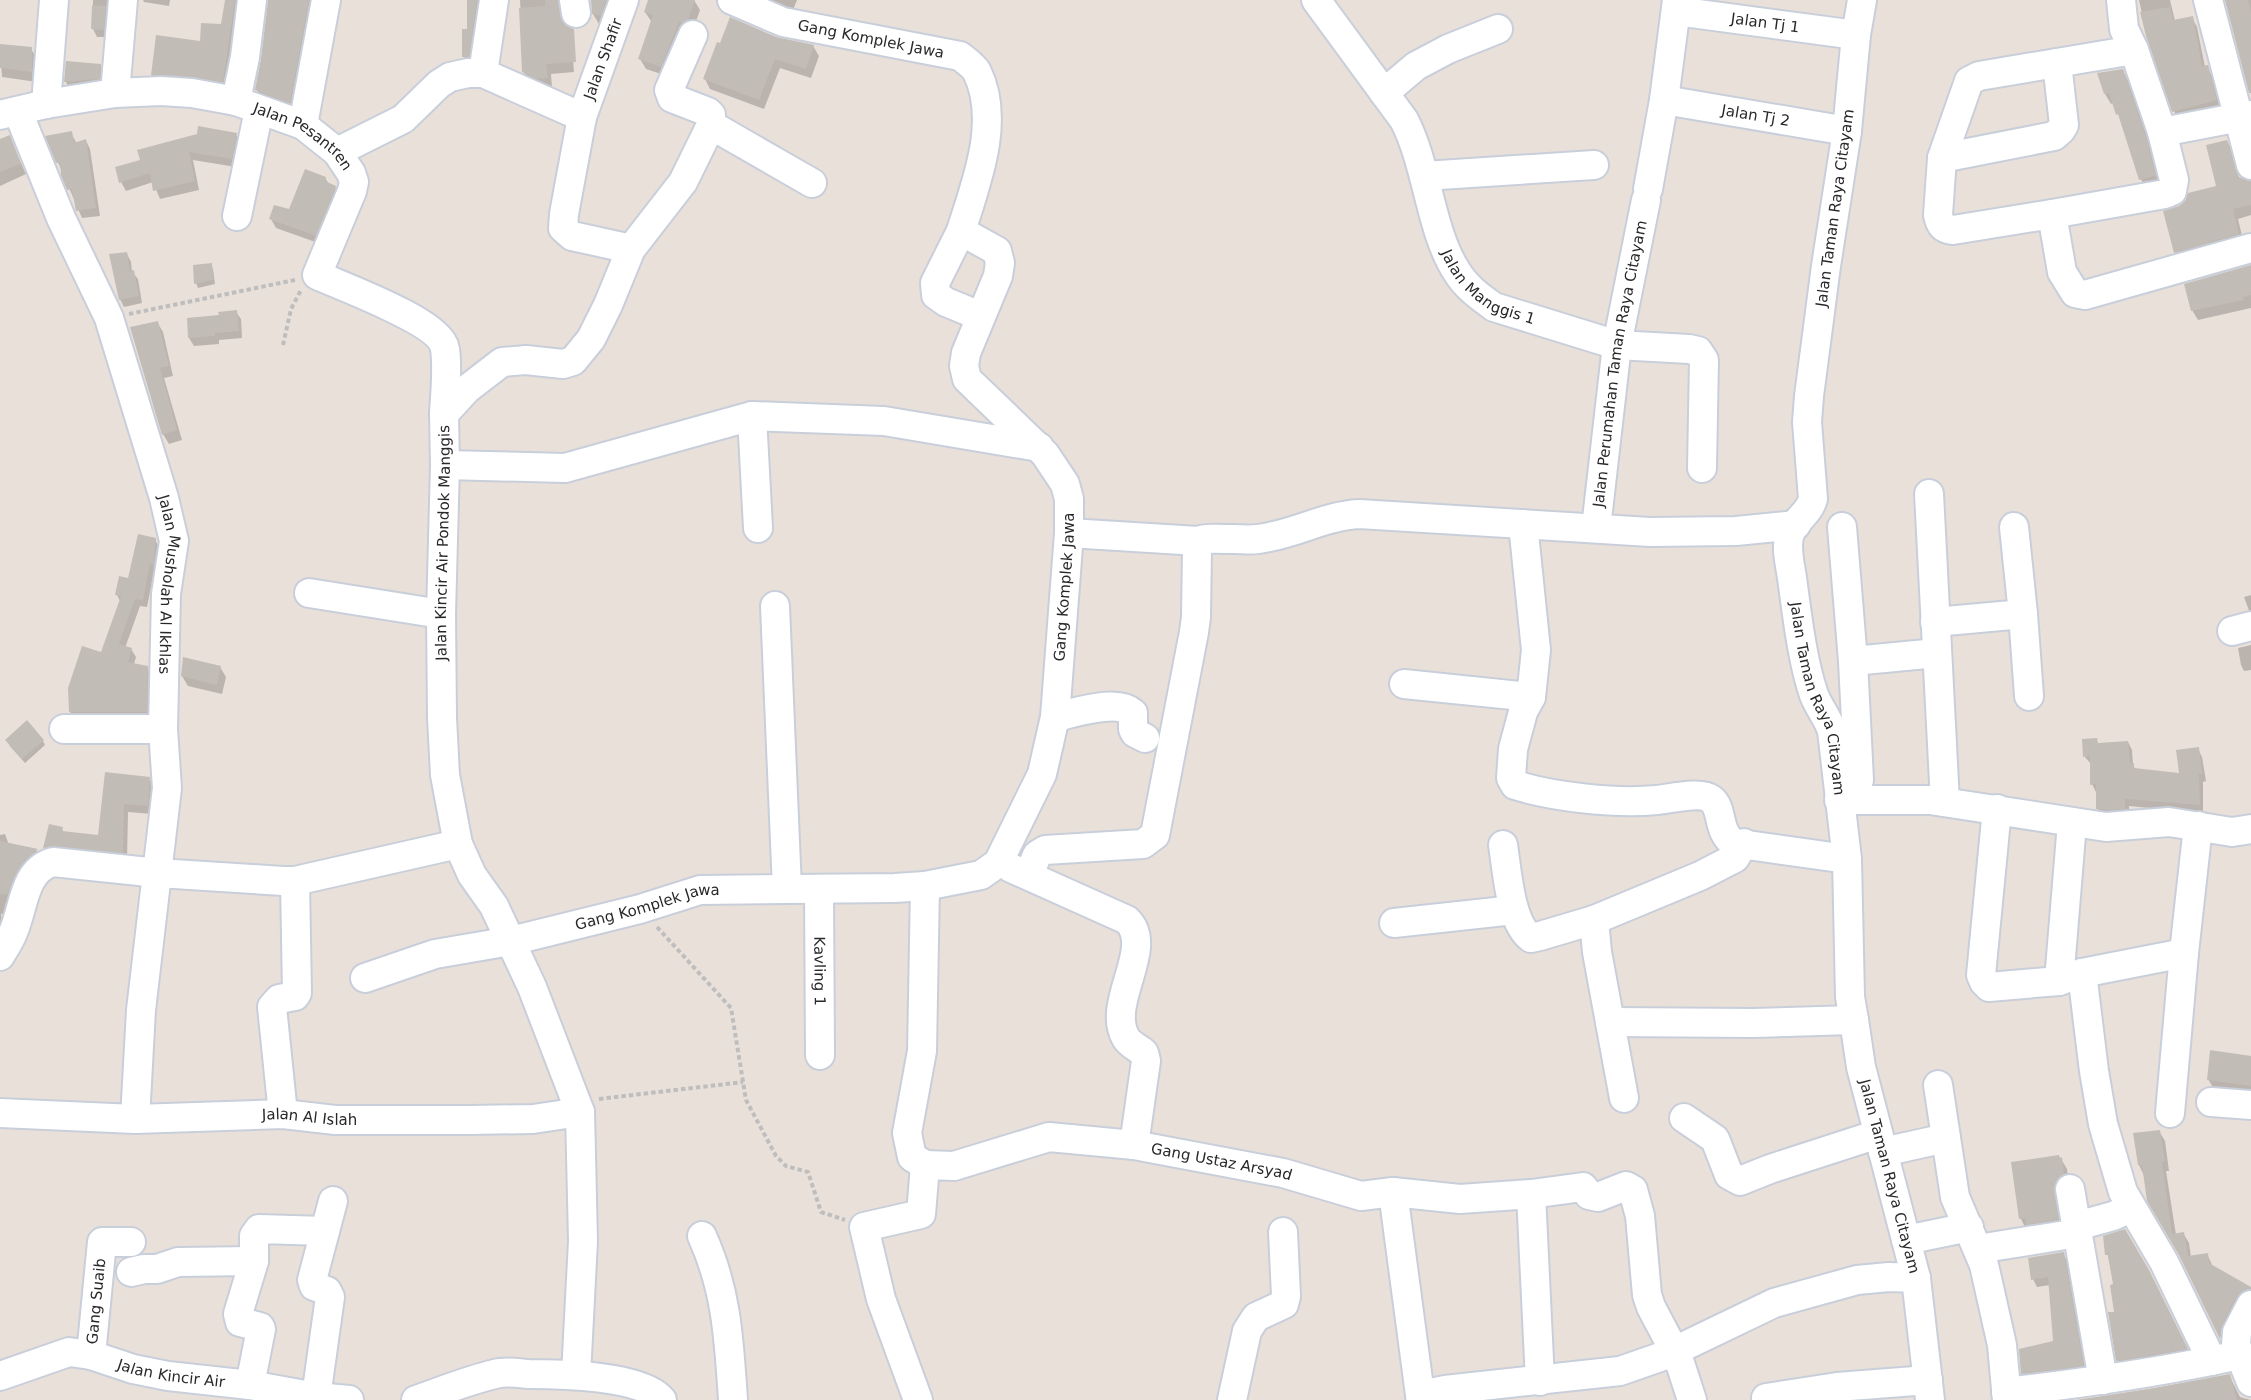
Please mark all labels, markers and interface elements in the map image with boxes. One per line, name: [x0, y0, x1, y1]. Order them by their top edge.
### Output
street label: Jalan Tj 1: [1729, 9, 1801, 36]
street label: Jalan Shafir: [580, 15, 626, 103]
street label: Gang Komplek Jawa: [796, 16, 946, 62]
street label: Jalan Pesantren: [250, 99, 356, 174]
street label: Jalan Tj 2: [1719, 101, 1791, 130]
street label: Jalan Taman Raya Citayam: [1812, 108, 1858, 309]
street label: Jalan Perumahan Taman Raya Citayam: [1589, 219, 1651, 509]
street label: Jalan Manggis 1: [1437, 246, 1537, 328]
street label: Jalan Kincir Air Pondok Manggis: [432, 425, 454, 662]
street label: Jalan Musholah Al Ikhlas: [154, 491, 184, 675]
street label: Gang Komplek Jawa: [1050, 513, 1078, 662]
street label: Jalan Taman Raya Citayam: [1786, 600, 1848, 796]
street label: Gang Komplek Jawa: [573, 881, 720, 934]
street label: Kavling 1: [810, 936, 829, 1006]
street label: Jalan Taman Raya Citayam: [1855, 1076, 1923, 1275]
street label: Jalan Al Islah: [261, 1105, 357, 1129]
street label: Gang Ustaz Arsyad: [1150, 1139, 1294, 1184]
street label: Gang Suaib: [83, 1257, 109, 1345]
street label: Jalan Kincir Air: [114, 1355, 227, 1391]

